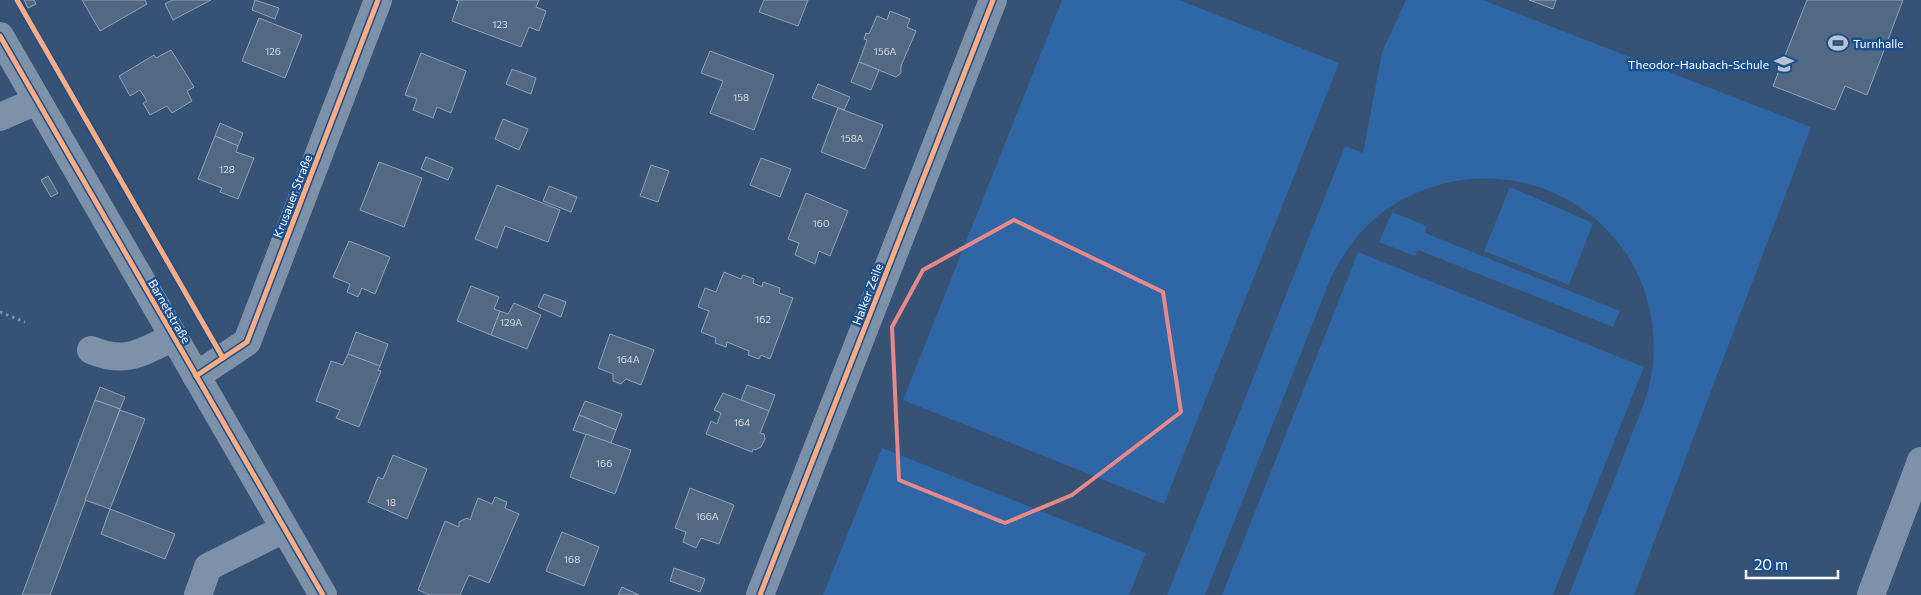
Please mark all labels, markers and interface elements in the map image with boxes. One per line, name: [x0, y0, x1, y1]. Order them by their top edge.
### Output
house number: 123: [492, 18, 508, 30]
sports icon: Turnhalle: [1827, 32, 1849, 54]
place label: Turnhalle: [1853, 36, 1904, 50]
house number: 126: [265, 45, 281, 57]
house number: 156A: [874, 45, 896, 57]
school or university icon: Theodor-Haubach-Schule: [1773, 53, 1795, 75]
place label: Theodor-Haubach-Schule: [1628, 57, 1769, 71]
house number: 158: [733, 91, 749, 103]
house number: 158A: [841, 132, 863, 144]
street label: Krusauer Straße: [270, 153, 314, 239]
house number: 128: [219, 163, 235, 175]
house number: 160: [813, 217, 829, 229]
street label: Halker Zeile: [849, 261, 885, 327]
street label: Barnetstraße: [146, 276, 194, 346]
house number: 162: [755, 313, 771, 325]
house number: 129A: [500, 316, 522, 328]
house number: 164A: [616, 353, 640, 365]
house number: 164: [734, 416, 750, 428]
house number: 166: [596, 457, 612, 469]
house number: 18: [386, 496, 396, 508]
house number: 166A: [695, 510, 719, 522]
scale bar: [1746, 548, 1838, 580]
house number: 168: [564, 553, 580, 565]
text: 20 m: [1754, 555, 1788, 573]

